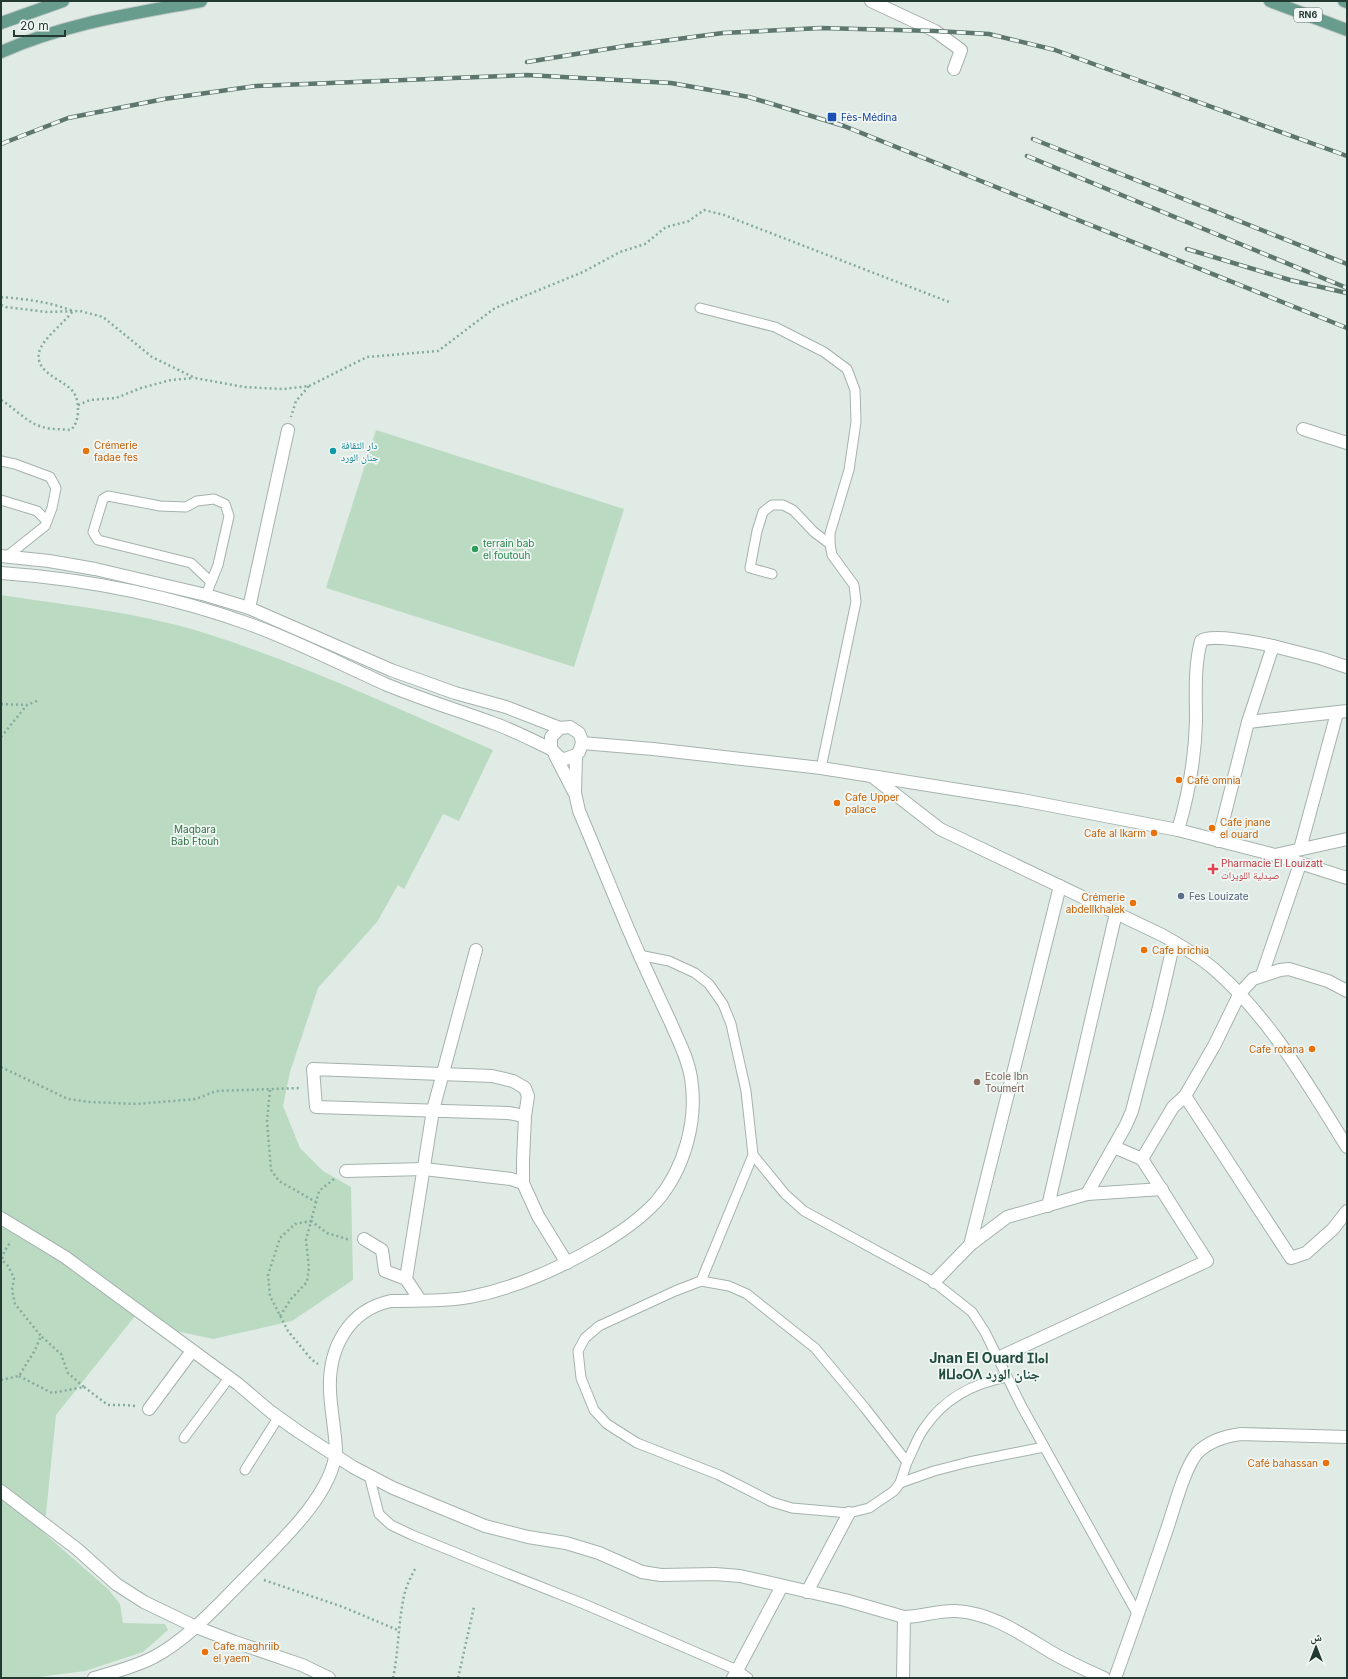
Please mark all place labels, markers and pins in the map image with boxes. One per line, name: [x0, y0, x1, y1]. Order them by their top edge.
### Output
marker: Fès-Médina: [826, 111, 838, 123]
place label: Fès-Médina: [841, 111, 897, 123]
place label: Crémerie fadae fes: [94, 439, 138, 463]
place label: دار الثقافة جنان الورد: [341, 439, 379, 464]
marker: Crémerie fadae fes: [81, 446, 91, 456]
marker: دار الثقافة جنان الورد: [328, 446, 338, 456]
place label: terrain bab el foutouh: [483, 537, 534, 561]
marker: terrain bab el foutouh: [470, 544, 480, 554]
place label: Café omnia: [1187, 774, 1241, 786]
marker: Café omnia: [1174, 775, 1184, 785]
place label: Cafe Upper palace: [845, 791, 899, 815]
marker: Cafe Upper palace: [832, 798, 842, 808]
place label: Cafe jnane el ouard: [1220, 816, 1271, 840]
marker: Cafe jnane el ouard: [1207, 823, 1217, 833]
place label: Cafe al lkarm: [1084, 827, 1146, 839]
marker: Cafe al lkarm: [1149, 828, 1159, 838]
place label: Pharmacie El Louizatt صيدلية اللويزات: [1221, 857, 1323, 881]
marker: Pharmacie El Louizatt صيدلية اللويزات: [1208, 864, 1218, 874]
place label: Fes Louizate: [1189, 890, 1249, 902]
place label: Crémerie abdellkhalek: [1066, 891, 1126, 915]
marker: Fes Louizate: [1176, 891, 1186, 901]
marker: Crémerie abdellkhalek: [1128, 898, 1138, 908]
place label: Cafe brichia: [1152, 944, 1209, 956]
marker: Cafe brichia: [1139, 945, 1149, 955]
place label: Cafe rotana: [1249, 1043, 1304, 1055]
marker: Cafe rotana: [1307, 1044, 1317, 1054]
place label: Ecole Ibn Toumert: [985, 1070, 1029, 1094]
marker: Ecole Ibn Toumert: [972, 1077, 982, 1087]
place label: Café bahassan: [1248, 1457, 1318, 1469]
marker: Café bahassan: [1321, 1458, 1331, 1468]
place label: Cafe maghriib el yaem: [213, 1640, 279, 1664]
marker: Cafe maghriib el yaem: [200, 1647, 210, 1657]

